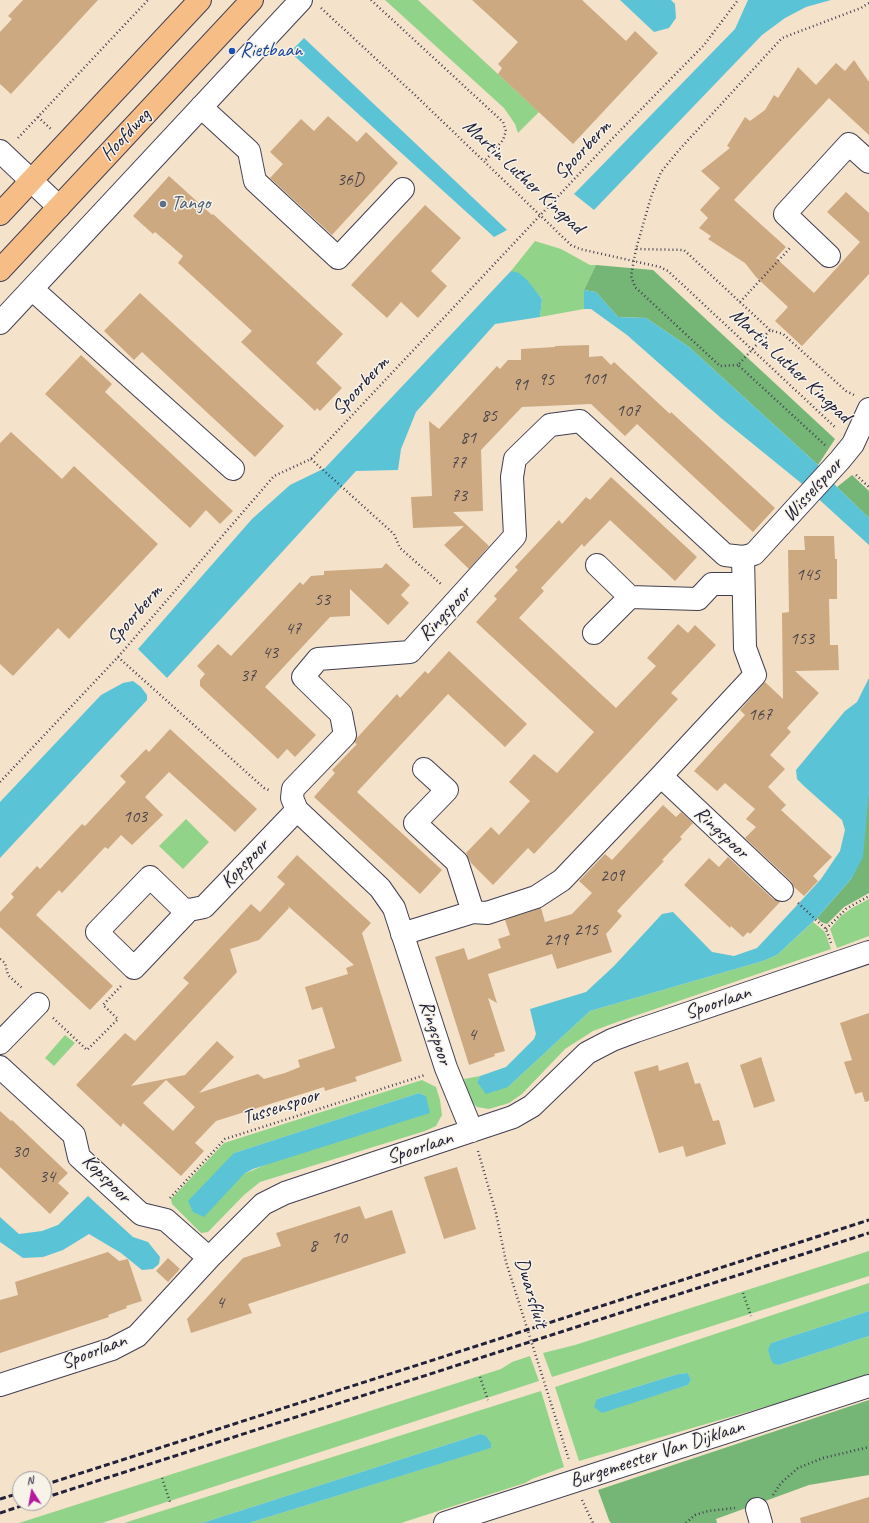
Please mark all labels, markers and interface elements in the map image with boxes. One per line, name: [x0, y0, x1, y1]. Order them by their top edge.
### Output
place label: Rietbaan: [240, 39, 302, 63]
marker: Rietbaan: [227, 46, 237, 56]
street label: Hoofdweg: [96, 104, 156, 166]
street label: Martin Luther Kingpad: [457, 115, 589, 239]
street label: Spoorberm: [549, 115, 617, 185]
house number: 36D: [337, 169, 363, 191]
place label: Tango: [171, 192, 210, 216]
marker: Tango: [158, 199, 168, 209]
street label: Martin Luther Kingpad: [724, 304, 856, 428]
street label: Spoorberm: [327, 351, 395, 421]
house number: 101: [582, 368, 606, 390]
house number: 95: [538, 369, 554, 391]
house number: 91: [512, 374, 528, 396]
house number: 107: [616, 400, 640, 422]
house number: 85: [481, 405, 497, 427]
house number: 81: [460, 427, 476, 449]
house number: 77: [450, 452, 466, 474]
street label: Wisselspoor: [778, 453, 848, 527]
house number: 73: [451, 485, 467, 507]
house number: 145: [796, 564, 820, 586]
street label: Spoorberm: [102, 579, 168, 651]
street label: Ringspoor: [414, 582, 476, 646]
house number: 53: [314, 589, 330, 611]
house number: 47: [285, 618, 301, 640]
house number: 153: [790, 628, 814, 650]
house number: 43: [262, 642, 278, 664]
house number: 37: [240, 665, 256, 687]
house number: 167: [748, 704, 772, 726]
street label: Ringspoor: [689, 802, 753, 864]
house number: 103: [123, 806, 147, 828]
street label: Kopspoor: [216, 834, 274, 894]
house number: 209: [600, 865, 624, 887]
house number: 215: [574, 919, 598, 941]
house number: 219: [544, 929, 568, 951]
street label: Spoorlaan: [682, 981, 754, 1025]
street label: Ringspoor: [413, 998, 457, 1068]
house number: 4: [468, 1024, 476, 1046]
street label: Tussenspoor: [239, 1083, 323, 1131]
street label: Spoorlaan: [384, 1126, 456, 1170]
house number: 30: [12, 1141, 28, 1163]
street label: Kopspoor: [77, 1150, 135, 1208]
house number: 34: [39, 1166, 55, 1188]
house number: 10: [331, 1227, 347, 1249]
house number: 8: [309, 1235, 317, 1257]
street label: Dwarsfluit: [509, 1255, 553, 1331]
house number: 4: [216, 1292, 224, 1314]
street label: Spoorlaan: [58, 1329, 130, 1375]
street label: Burgemeester Van Dijklaan: [567, 1415, 747, 1493]
north arrow: [12, 1471, 52, 1511]
text: N: [25, 1473, 35, 1488]

